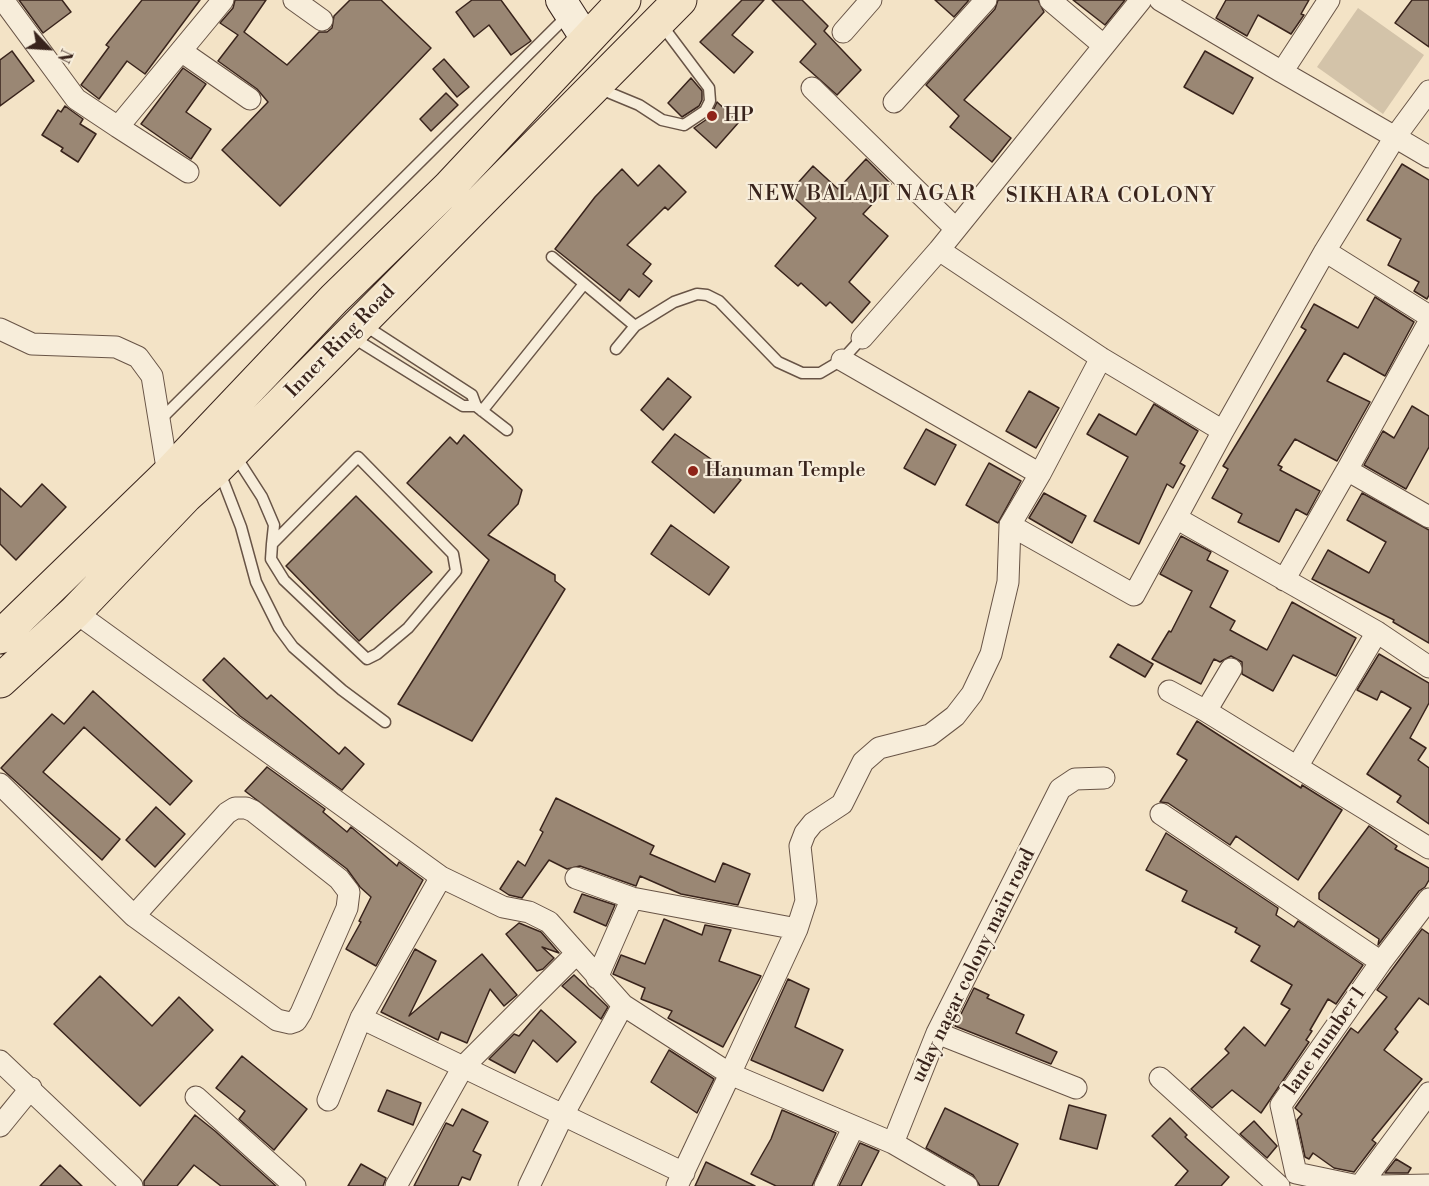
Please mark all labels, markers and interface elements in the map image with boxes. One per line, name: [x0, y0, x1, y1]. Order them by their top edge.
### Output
north arrow: [18, 18, 78, 78]
text: N: [53, 46, 76, 66]
place label: HP: [724, 104, 754, 128]
marker: HP: [705, 109, 719, 123]
district label: NEW BALAJI NAGAR: [748, 182, 976, 208]
district label: SIKHARA COLONY: [1006, 184, 1216, 210]
street label: Inner Ring Road: [281, 281, 401, 403]
place label: Hanuman Temple: [705, 459, 866, 483]
marker: Hanuman Temple: [686, 464, 700, 478]
street label: uday nagar colony main road: [907, 845, 1041, 1087]
street label: lane number 1: [1280, 983, 1372, 1099]

